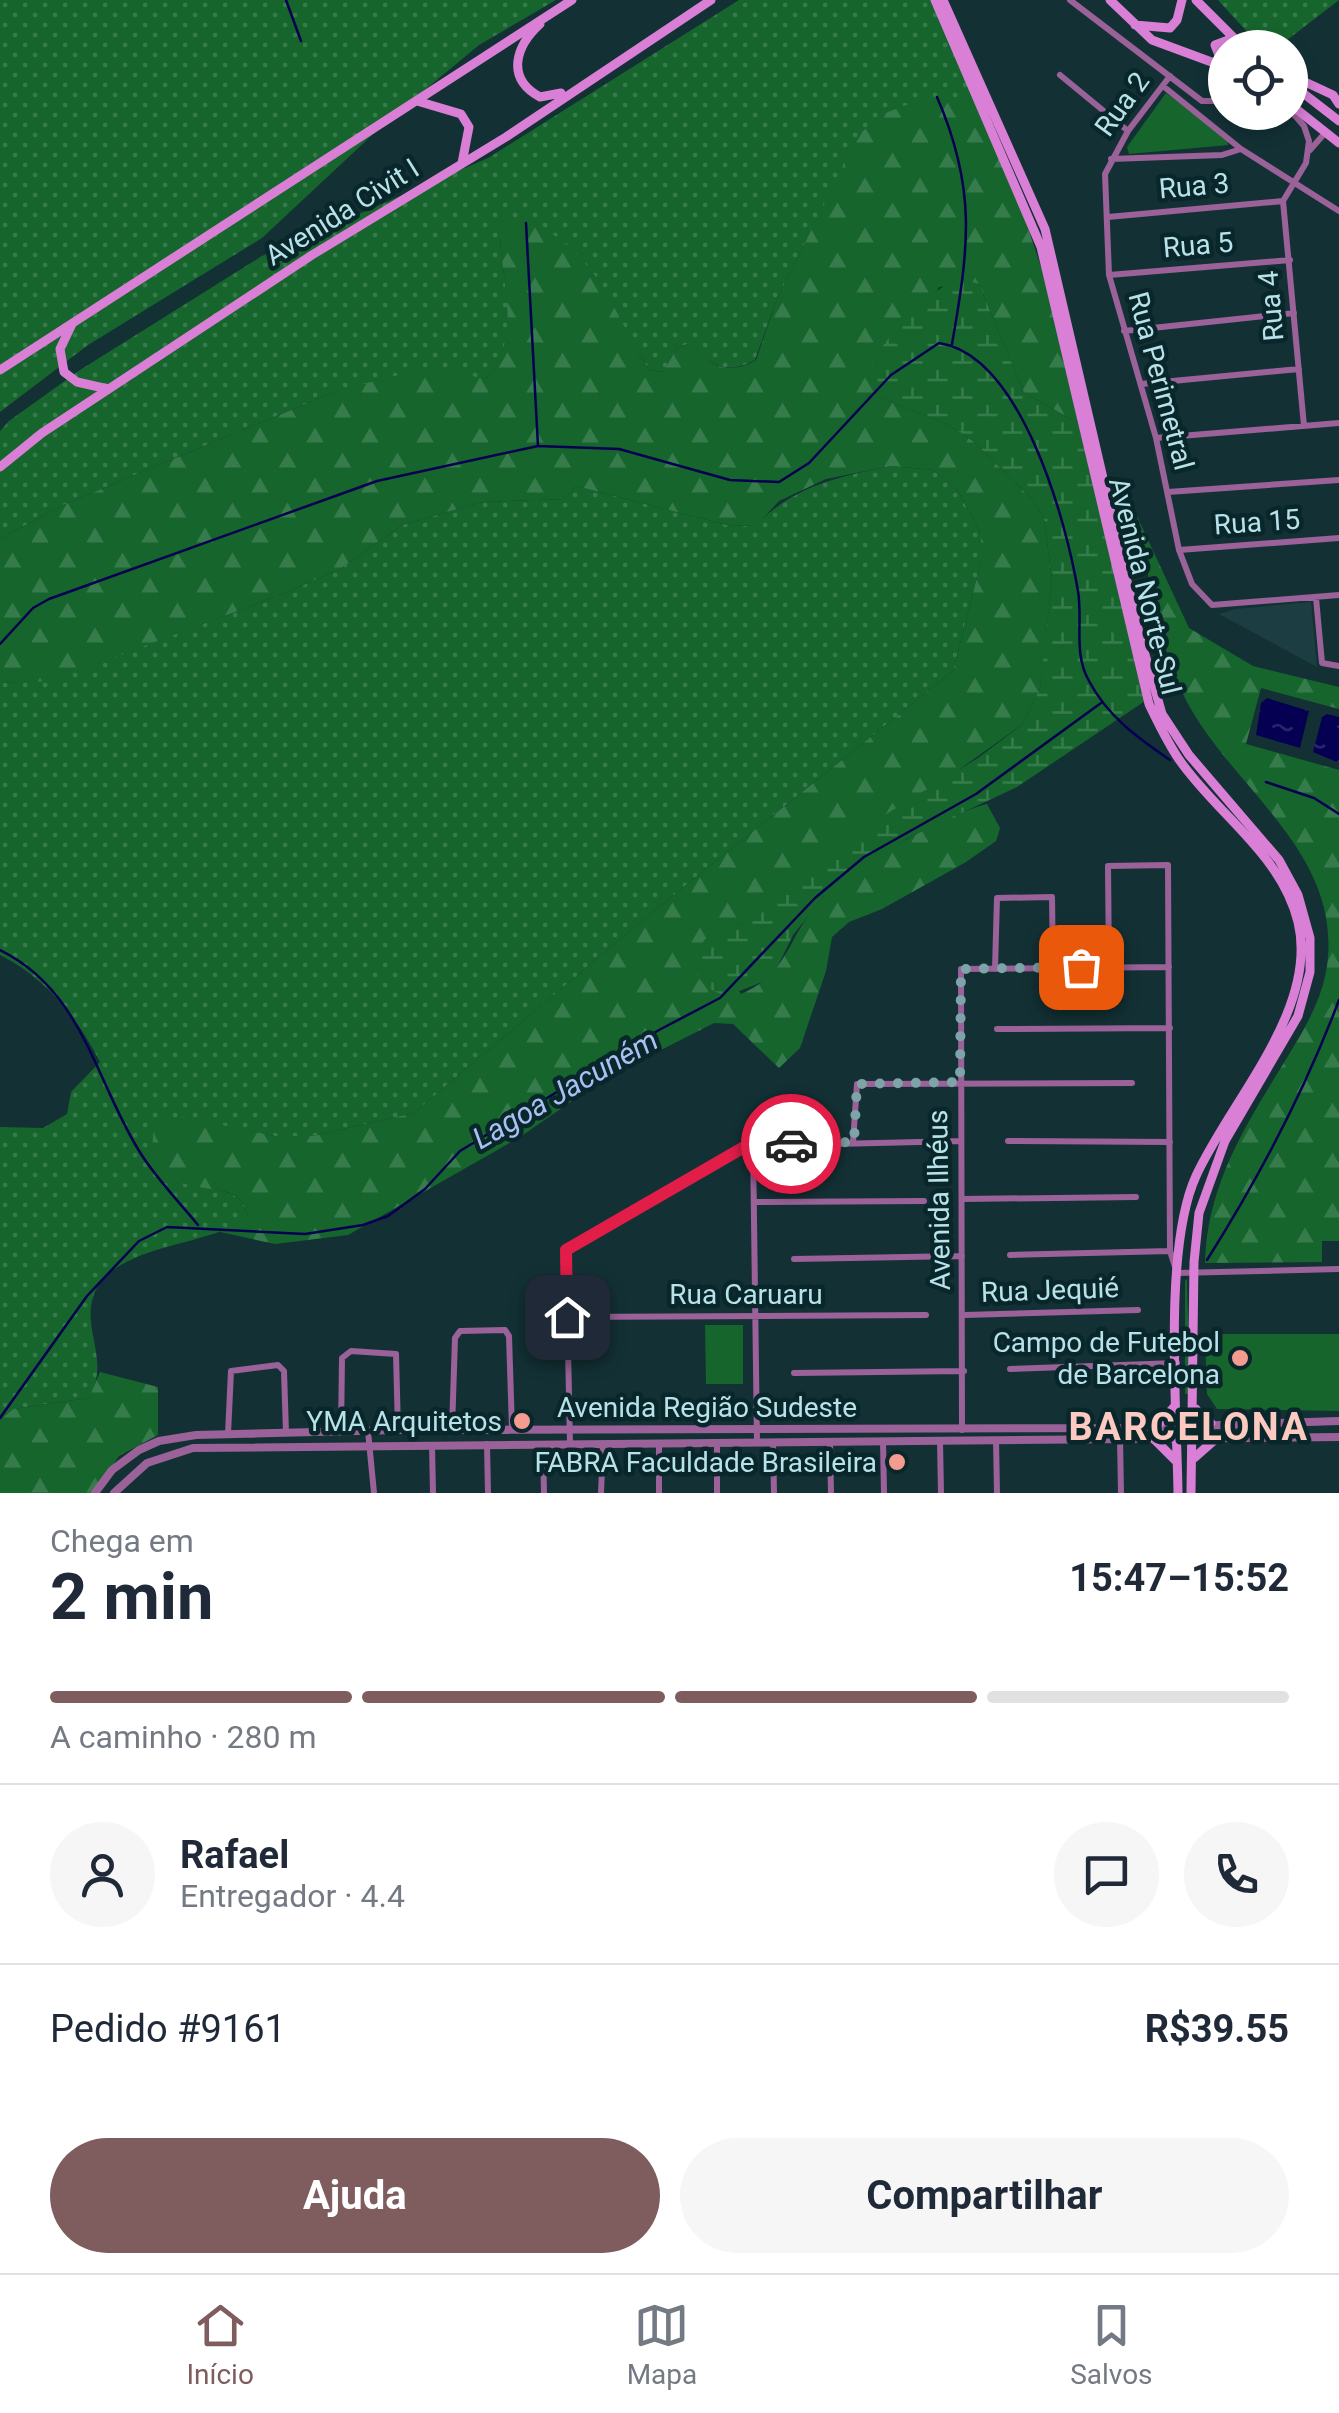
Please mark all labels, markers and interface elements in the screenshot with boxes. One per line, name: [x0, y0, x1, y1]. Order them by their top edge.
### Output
map controls: [1208, 30, 1308, 130]
button: locate: [1208, 30, 1308, 130]
street label: Rua 2: [1088, 66, 1156, 142]
street label: Avenida Civit I: [259, 152, 425, 272]
street label: Rua 3: [1157, 166, 1231, 206]
street label: Rua 5: [1161, 225, 1235, 265]
street label: Rua 4: [1251, 269, 1291, 343]
street label: Rua Perimetral: [1121, 288, 1201, 474]
street label: Avenida Norte-Sul: [1102, 474, 1188, 698]
street label: Rua 15: [1213, 503, 1301, 541]
pin: [1039, 925, 1124, 1010]
icon: bag: [1054, 940, 1109, 995]
water label: Lagoa Jacuném: [466, 1022, 664, 1156]
courier: [741, 1094, 841, 1194]
street label: Avenida Ilhéus: [921, 1109, 957, 1291]
icon: car: [764, 1117, 819, 1172]
street label: Rua Jequié: [980, 1271, 1120, 1309]
pin: [525, 1275, 610, 1360]
street label: Rua Caruaru: [669, 1278, 823, 1311]
icon: home: [540, 1290, 595, 1345]
place label: Campo de Futebol de Barcelona: [993, 1326, 1220, 1391]
marker: Campo de Futebol de Barcelona: [1229, 1347, 1251, 1369]
street label: Avenida Região Sudeste: [557, 1391, 857, 1424]
place label: YMA Arquitetos: [306, 1405, 502, 1438]
district label: BARCELONA: [1068, 1405, 1310, 1449]
marker: YMA Arquitetos: [511, 1410, 533, 1432]
place label: FABRA Faculdade Brasileira: [534, 1446, 877, 1479]
marker: FABRA Faculdade Brasileira: [886, 1451, 908, 1473]
text: Chega em: [50, 1522, 194, 1560]
text: 15:47–15:52: [1069, 1556, 1289, 1600]
text: 2 min: [50, 1559, 213, 1635]
text: A caminho · 280 m: [50, 1718, 317, 1756]
button: person: [50, 1822, 155, 1927]
button: chat: [1054, 1822, 1159, 1927]
button: phone: [1184, 1822, 1289, 1927]
text: Rafael: [180, 1833, 289, 1877]
text: Entregador · 4.4: [180, 1877, 405, 1915]
text: Pedido #9161: [50, 2007, 286, 2051]
text: R$39.55: [1145, 2007, 1289, 2051]
button: Ajuda: [50, 2138, 660, 2253]
button: Compartilhar: [680, 2138, 1289, 2253]
tab: Início: [186, 2298, 254, 2391]
tab: Mapa: [627, 2298, 697, 2391]
tab: Salvos: [1070, 2298, 1153, 2391]

